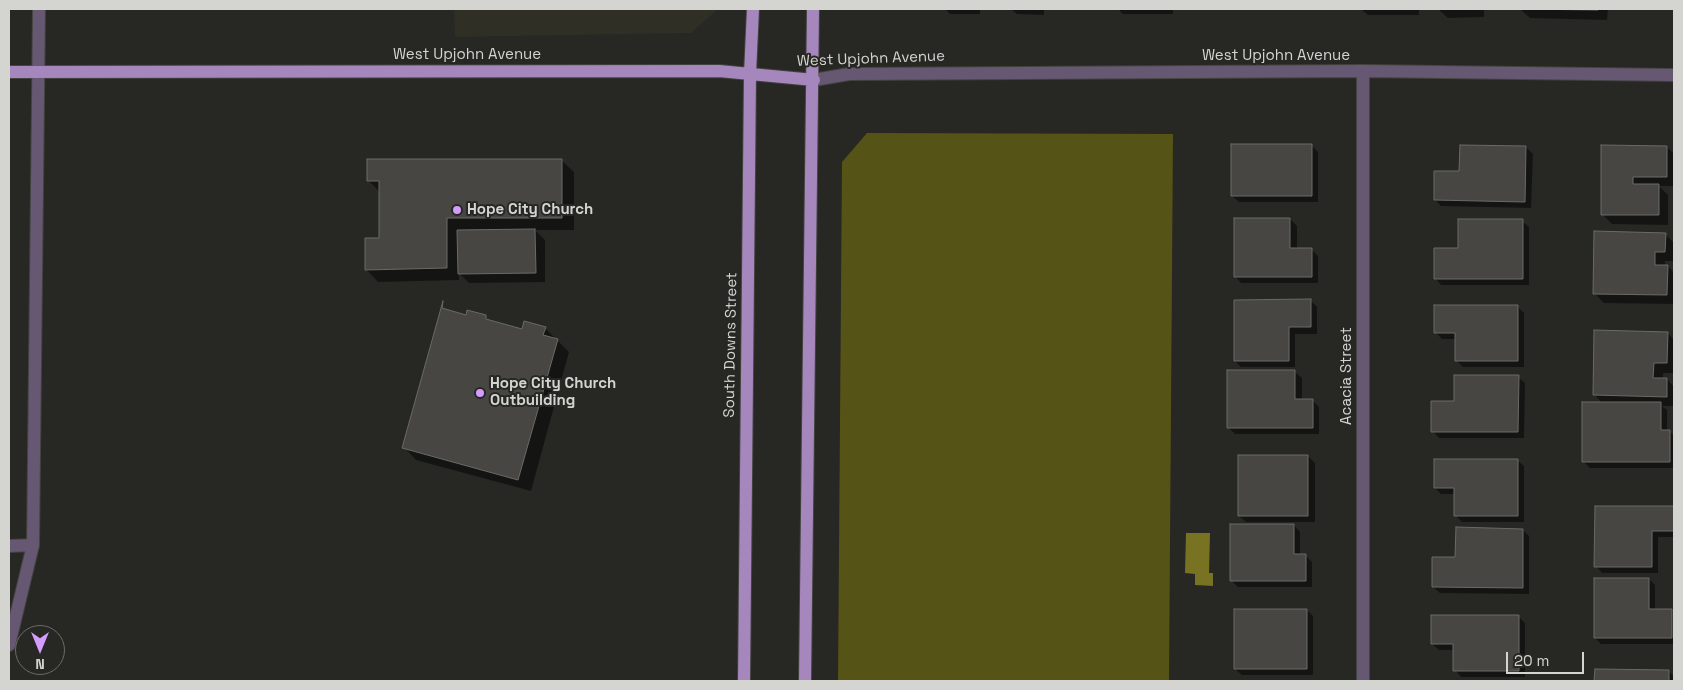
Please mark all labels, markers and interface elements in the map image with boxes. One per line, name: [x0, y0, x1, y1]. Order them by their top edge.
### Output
street label: West Upjohn Avenue: [393, 46, 541, 64]
street label: West Upjohn Avenue: [797, 47, 945, 71]
street label: West Upjohn Avenue: [1202, 47, 1350, 65]
place label: Hope City Church: [467, 201, 593, 219]
marker: Hope City Church: [451, 204, 463, 216]
street label: South Downs Street: [721, 272, 741, 418]
street label: Acacia Street: [1338, 327, 1356, 425]
place label: Hope City Church Outbuilding: [490, 375, 616, 410]
marker: Hope City Church Outbuilding: [474, 387, 486, 399]
north arrow: [15, 625, 65, 675]
scale bar: [1508, 642, 1586, 674]
text: 20 m: [1514, 651, 1549, 670]
text: N: [35, 655, 45, 673]

